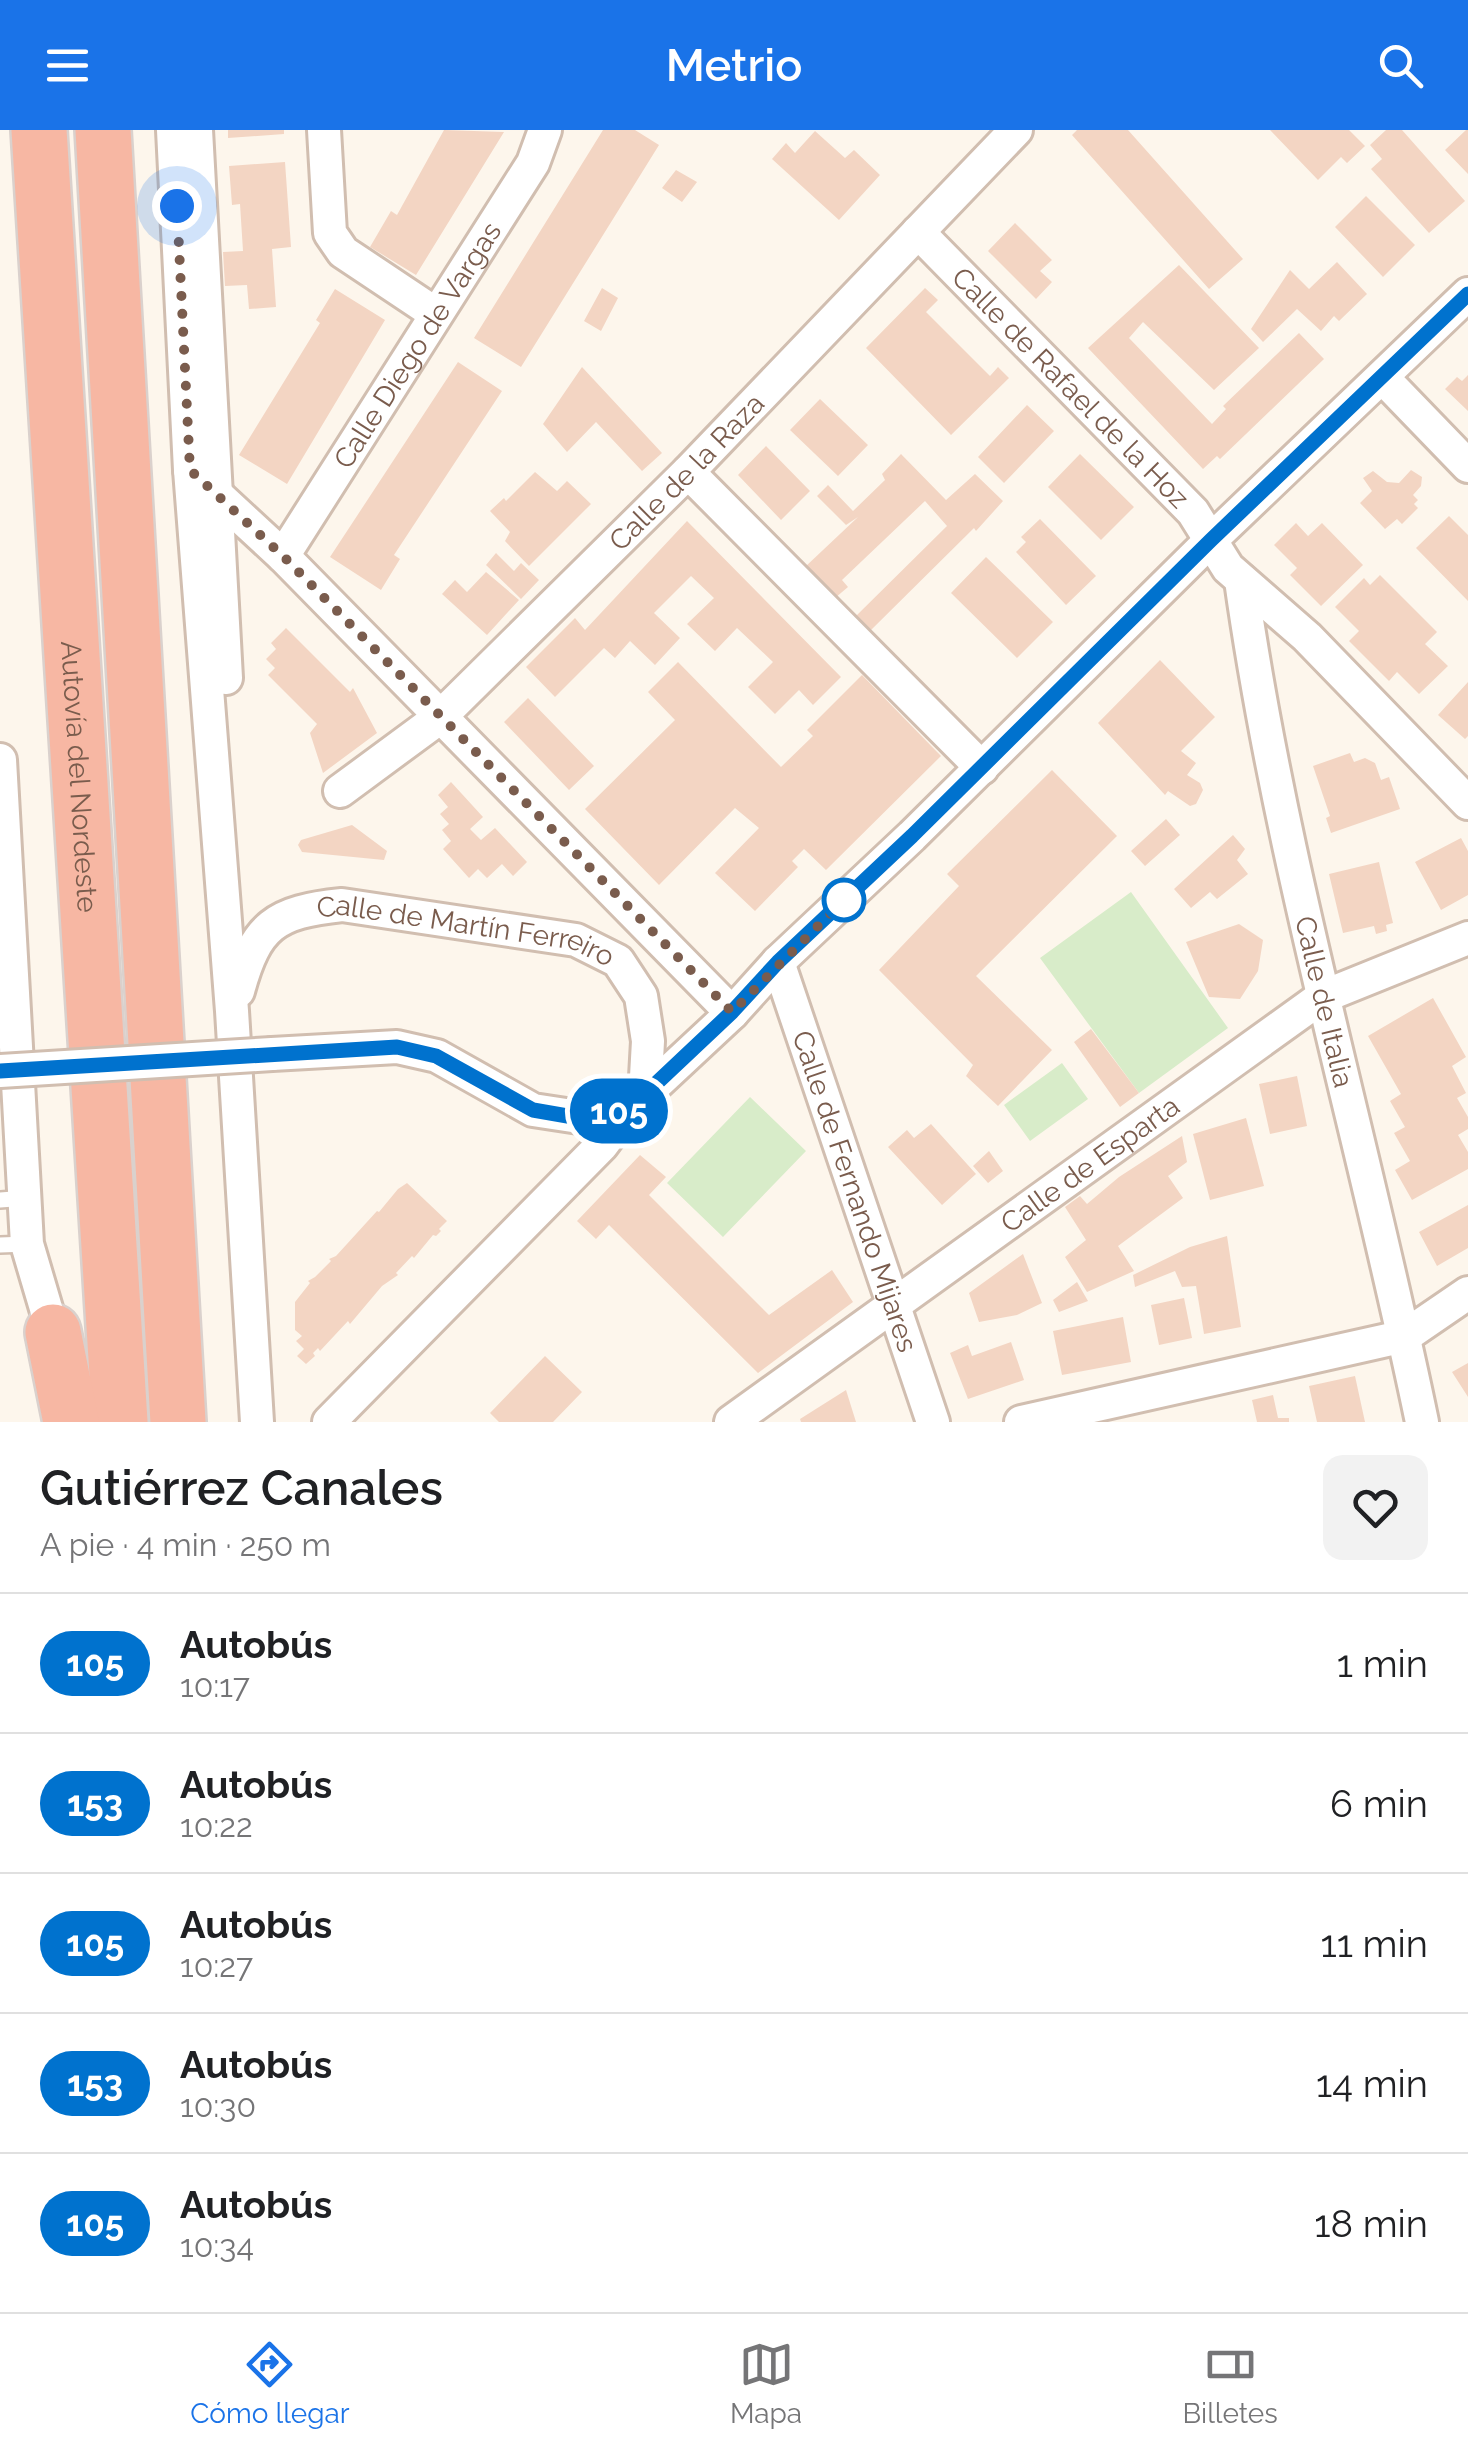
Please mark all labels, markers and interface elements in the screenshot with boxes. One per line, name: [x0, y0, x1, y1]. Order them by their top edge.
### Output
icon: menu: [40, 38, 95, 93]
icon: search: [1373, 38, 1428, 93]
text: Metrio: [666, 39, 802, 92]
your location: [152, 181, 202, 231]
street label: Calle Diego de Vargas: [327, 216, 508, 475]
street label: Calle de Rafael de la Hoz: [945, 261, 1196, 515]
street label: Calle de la Raza: [602, 387, 771, 557]
street label: Autovía del Nordeste: [54, 640, 104, 914]
unlabelled marker: [823, 879, 865, 921]
street label: Calle de Martín Ferreiro: [315, 888, 620, 973]
street label: Calle de Italia: [1288, 913, 1360, 1091]
street label: Calle de Fernando Mijares: [785, 1027, 924, 1356]
line badge: 105: [562, 1078, 676, 1144]
street label: Calle de Esparta: [994, 1089, 1186, 1240]
text: 105: [590, 1091, 648, 1132]
button: heart: [1323, 1455, 1428, 1560]
text: Gutiérrez Canales: [40, 1460, 443, 1516]
text: A pie · 4 min · 250 m: [40, 1526, 331, 1563]
text: Autobús: [180, 1622, 332, 1667]
text: 1 min: [1337, 1641, 1428, 1686]
text: 105: [66, 1643, 124, 1684]
text: 10:17: [180, 1667, 250, 1704]
text: Autobús: [180, 1762, 332, 1807]
text: 6 min: [1330, 1781, 1428, 1826]
text: 153: [67, 1783, 123, 1824]
text: 10:22: [180, 1807, 253, 1844]
text: Autobús: [180, 1902, 332, 1947]
text: 11 min: [1320, 1921, 1428, 1966]
text: 105: [66, 1923, 124, 1964]
text: 10:27: [180, 1947, 253, 1984]
text: Autobús: [180, 2042, 332, 2087]
text: 14 min: [1316, 2061, 1428, 2106]
text: 153: [67, 2063, 123, 2104]
text: 10:30: [180, 2087, 256, 2124]
text: Autobús: [180, 2182, 332, 2227]
text: 18 min: [1314, 2201, 1428, 2246]
text: 105: [66, 2203, 124, 2244]
text: 10:34: [180, 2227, 254, 2264]
tab: Cómo llegar: [190, 2337, 350, 2430]
tab: Mapa: [730, 2337, 802, 2430]
tab: Billetes: [1182, 2337, 1278, 2430]

